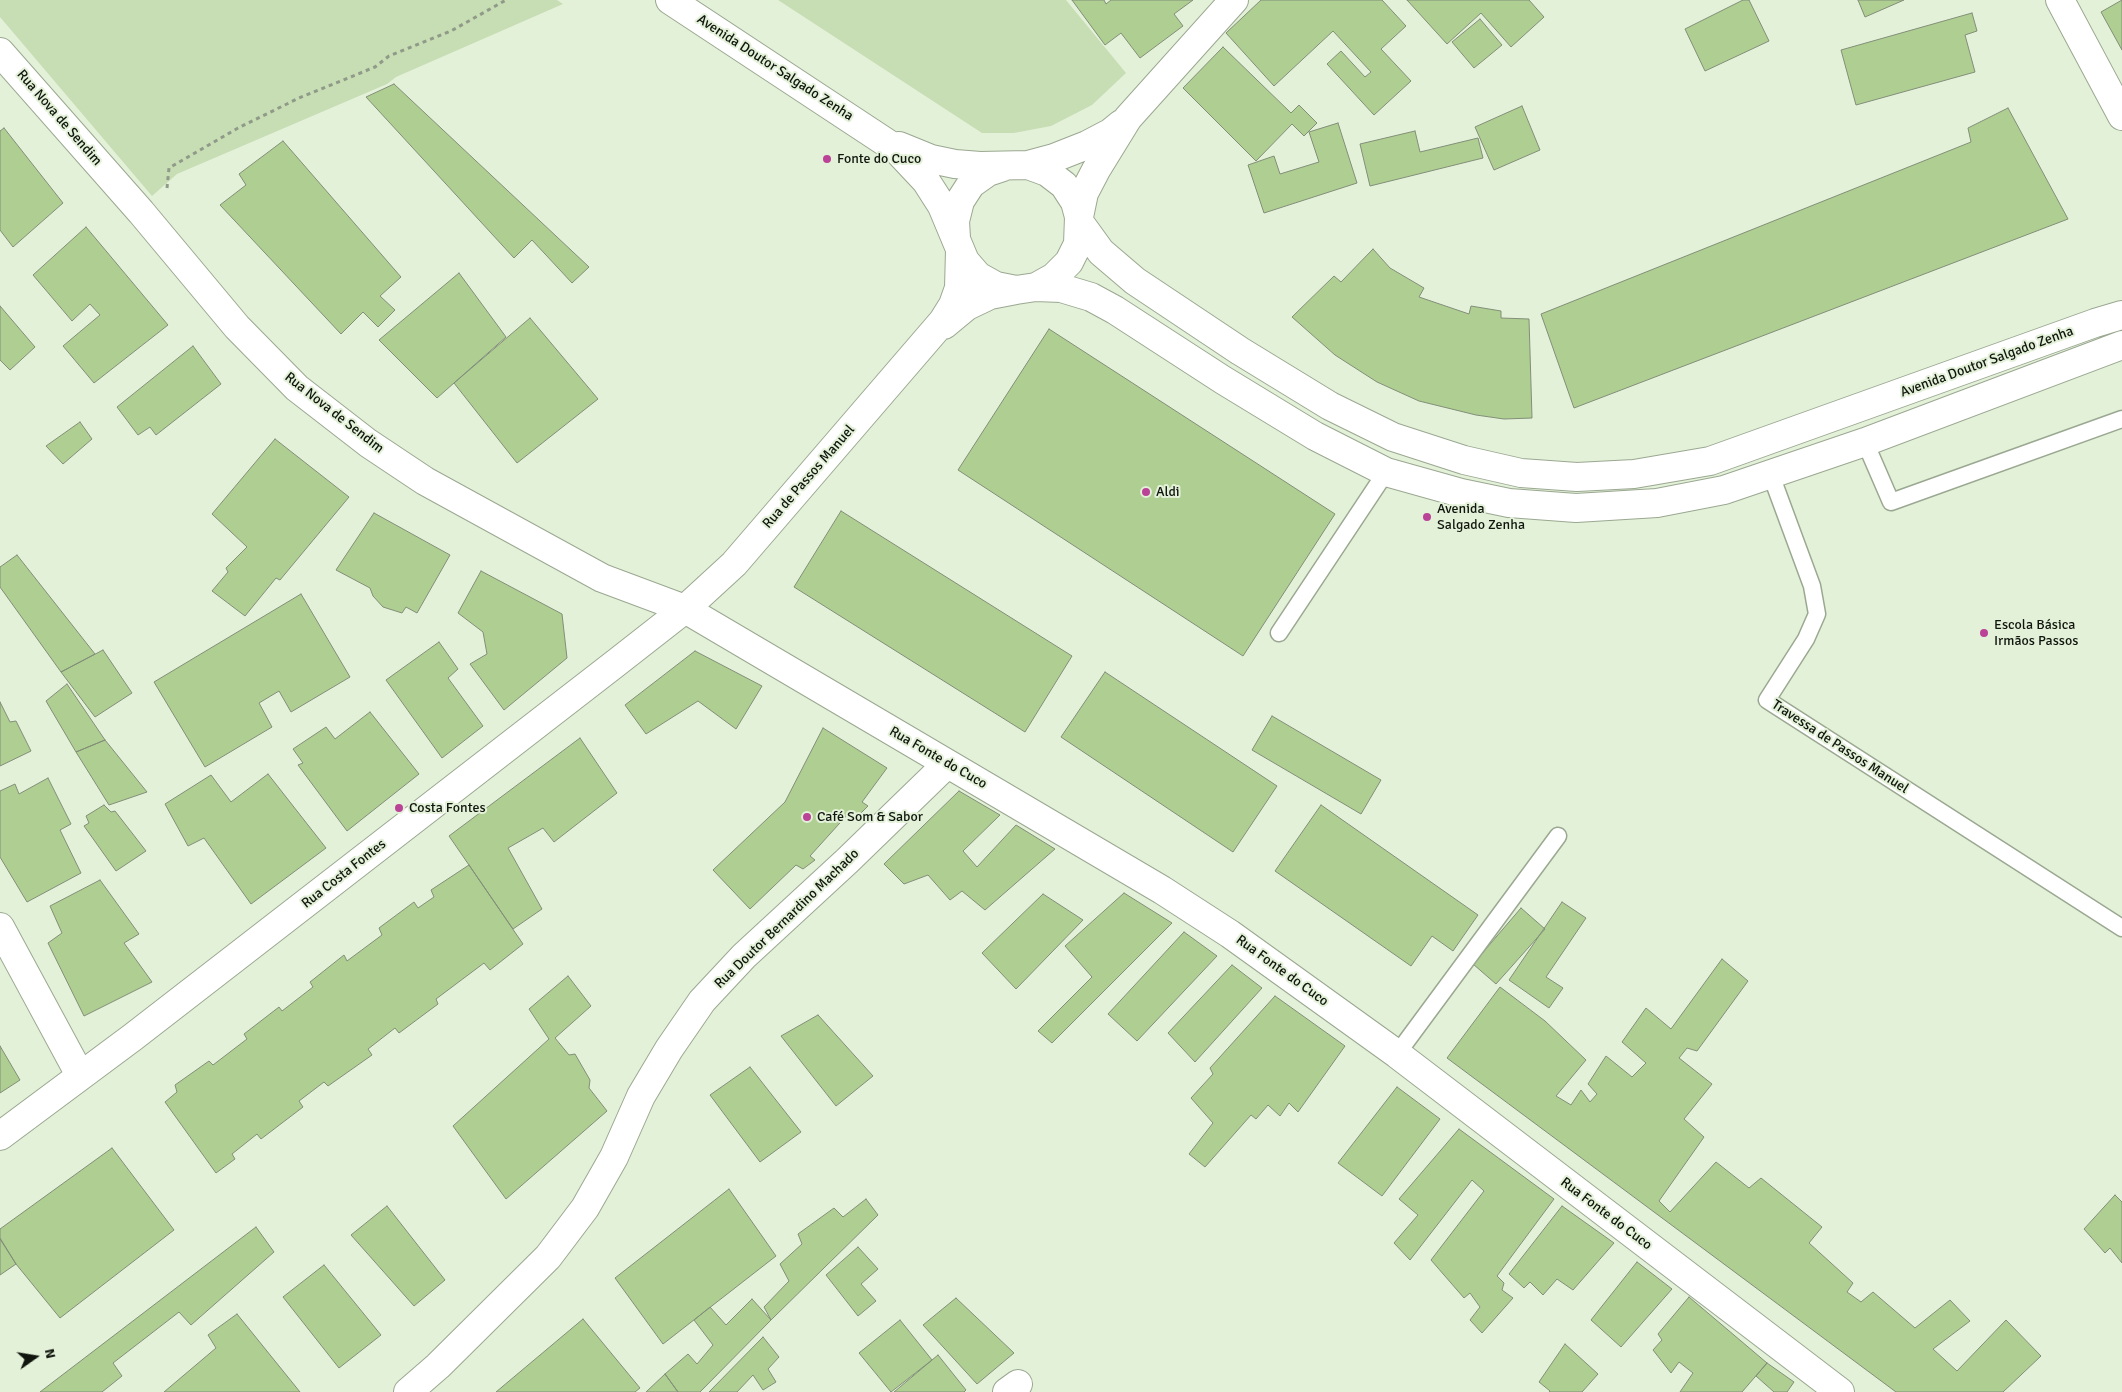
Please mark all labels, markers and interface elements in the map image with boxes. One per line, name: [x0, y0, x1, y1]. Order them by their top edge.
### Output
street label: Avenida Doutor Salgado Zenha: [694, 11, 856, 125]
street label: Rua Nova de Sendim: [13, 67, 105, 169]
place label: Fonte do Cuco: [837, 151, 921, 167]
marker: Fonte do Cuco: [821, 153, 833, 165]
street label: Avenida Doutor Salgado Zenha: [1898, 323, 2076, 401]
street label: Rua Nova de Sendim: [281, 369, 387, 457]
street label: Rua de Passos Manuel: [759, 422, 859, 532]
place label: Aldi: [1156, 484, 1180, 500]
marker: Aldi: [1140, 486, 1152, 498]
place label: Avenida Salgado Zenha: [1437, 501, 1525, 534]
marker: Avenida Salgado Zenha: [1421, 511, 1433, 523]
place label: Escola Básica Irmãos Passos: [1994, 617, 2078, 650]
marker: Escola Básica Irmãos Passos: [1978, 627, 1990, 639]
street label: Travessa de Passos Manuel: [1769, 697, 1911, 797]
street label: Rua Fonte do Cuco: [886, 723, 990, 793]
place label: Costa Fontes: [409, 800, 486, 816]
marker: Costa Fontes: [393, 802, 405, 814]
place label: Café Som & Sabor: [817, 809, 923, 825]
marker: Café Som & Sabor: [801, 811, 813, 823]
street label: Rua Costa Fontes: [298, 836, 390, 912]
street label: Rua Doutor Bernardino Machado: [711, 846, 863, 992]
street label: Rua Fonte do Cuco: [1232, 932, 1332, 1010]
street label: Rua Fonte do Cuco: [1557, 1174, 1655, 1254]
north arrow: [10, 1332, 60, 1382]
text: N: [41, 1347, 59, 1360]

